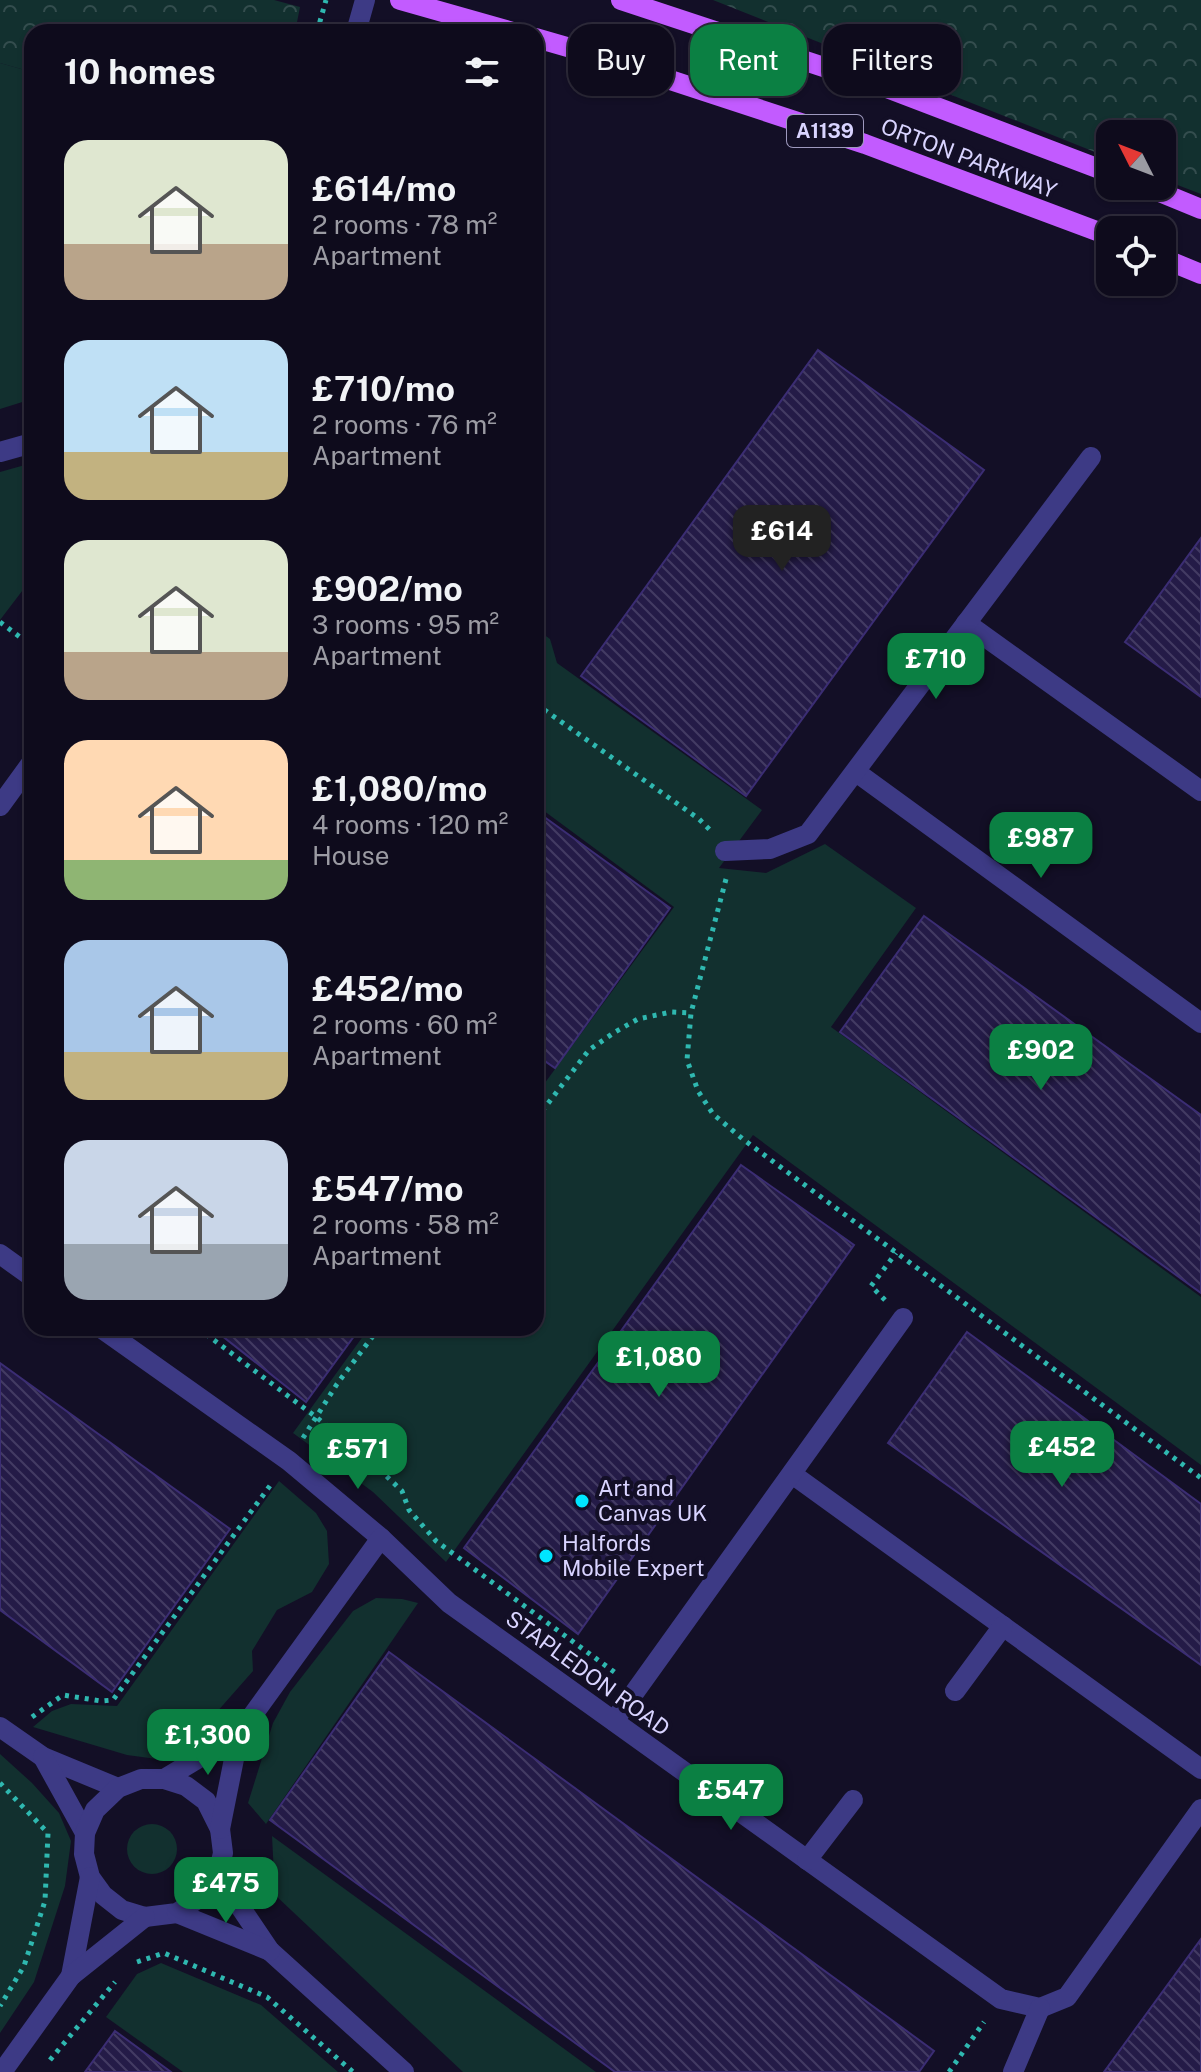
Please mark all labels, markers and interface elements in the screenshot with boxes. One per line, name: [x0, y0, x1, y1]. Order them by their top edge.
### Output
chip: Buy: [568, 24, 674, 96]
chip: Rent: [690, 24, 807, 96]
chip: Filters: [823, 24, 961, 96]
icon: filters: [460, 50, 504, 94]
text: 10 homes: [64, 52, 216, 92]
street label: ORTON PARKWAY: [877, 113, 1061, 204]
road number: A1139: [787, 115, 863, 147]
north arrow: [1096, 120, 1176, 200]
map controls: [1096, 120, 1176, 296]
text: £614/mo: [312, 169, 456, 209]
icon: home: [128, 172, 224, 268]
text: 2 rooms · 78 m²: [312, 209, 497, 240]
button: locate: [1096, 216, 1176, 296]
text: Apartment: [312, 240, 442, 271]
text: £710/mo: [312, 369, 455, 409]
icon: home: [128, 372, 224, 468]
text: 2 rooms · 76 m²: [312, 409, 497, 440]
text: Apartment: [312, 440, 442, 471]
pin: £614: [735, 505, 829, 573]
text: £614: [751, 515, 813, 546]
text: £902/mo: [312, 569, 463, 609]
icon: home: [128, 572, 224, 668]
text: 3 rooms · 95 m²: [312, 609, 499, 640]
pin: £710: [889, 633, 983, 701]
text: Apartment: [312, 640, 442, 671]
text: £710: [905, 643, 967, 674]
text: £1,080/mo: [312, 769, 487, 809]
icon: home: [128, 772, 224, 868]
text: 4 rooms · 120 m²: [312, 809, 508, 840]
pin: £987: [994, 812, 1088, 880]
text: £987: [1007, 822, 1075, 853]
text: House: [312, 840, 389, 871]
text: £452/mo: [312, 969, 463, 1009]
icon: home: [128, 972, 224, 1068]
text: 2 rooms · 60 m²: [312, 1009, 497, 1040]
pin: £902: [994, 1024, 1088, 1092]
text: £902: [1007, 1034, 1075, 1065]
text: Apartment: [312, 1040, 442, 1071]
text: £547/mo: [312, 1169, 464, 1209]
icon: home: [128, 1172, 224, 1268]
text: 2 rooms · 58 m²: [312, 1209, 499, 1240]
text: Apartment: [312, 1240, 442, 1271]
pin: £1,080: [594, 1331, 724, 1399]
text: £1,080: [616, 1341, 702, 1372]
pin: £452: [1015, 1421, 1109, 1489]
pin: £571: [311, 1423, 405, 1491]
text: £452: [1028, 1431, 1096, 1462]
text: £571: [327, 1433, 389, 1464]
place label: Art and Canvas UK: [598, 1475, 707, 1526]
marker: Art and Canvas UK: [573, 1492, 591, 1510]
place label: Halfords Mobile Expert: [562, 1530, 705, 1581]
marker: Halfords Mobile Expert: [537, 1547, 555, 1565]
street label: STAPLEDON ROAD: [501, 1605, 675, 1741]
pin: £1,300: [143, 1709, 273, 1777]
text: £1,300: [165, 1719, 251, 1750]
pin: £547: [684, 1764, 778, 1832]
text: £547: [697, 1774, 765, 1805]
pin: £475: [179, 1857, 273, 1925]
text: £475: [192, 1867, 260, 1898]

